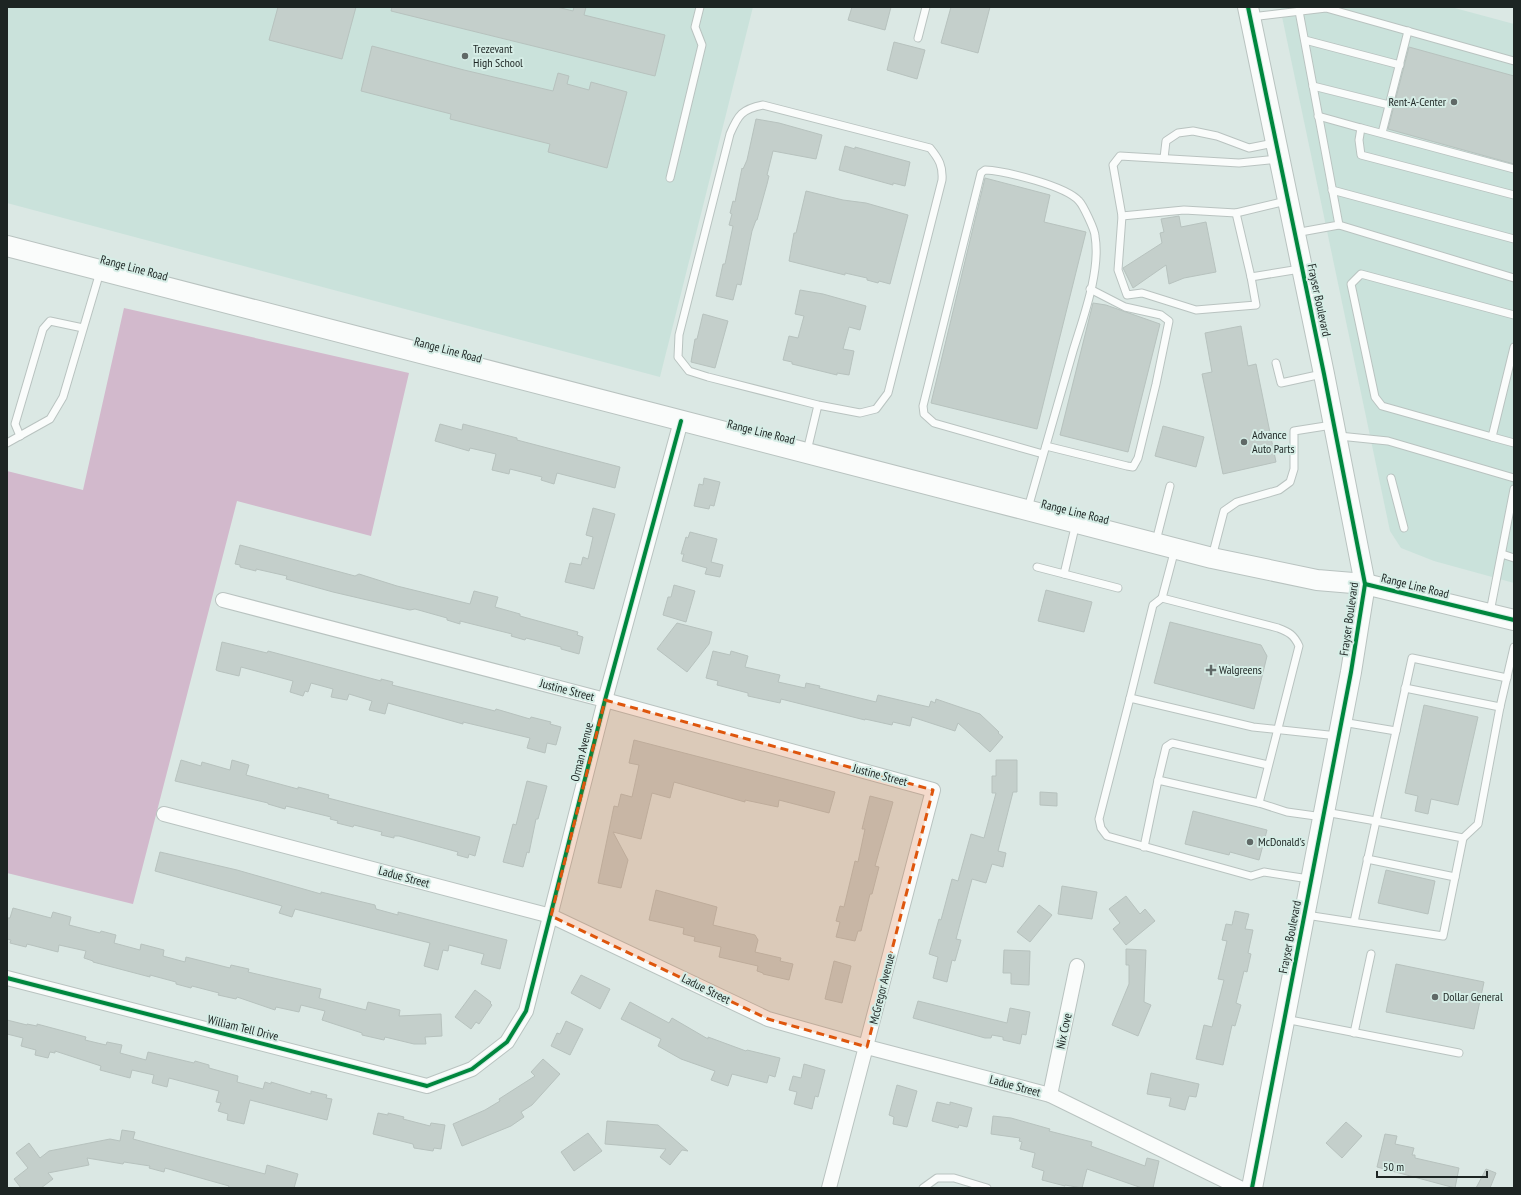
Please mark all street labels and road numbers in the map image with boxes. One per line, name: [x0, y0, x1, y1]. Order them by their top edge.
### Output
street label: Range Line Road: [99, 251, 170, 284]
street label: Frayser Boulevard: [1304, 262, 1335, 338]
street label: Range Line Road: [413, 333, 484, 366]
street label: Range Line Road: [726, 416, 797, 447]
street label: Range Line Road: [1040, 496, 1111, 527]
street label: Range Line Road: [1380, 570, 1451, 601]
street label: Frayser Boulevard: [1336, 581, 1361, 657]
street label: Justine Street: [537, 675, 597, 704]
street label: Orman Avenue: [567, 721, 596, 783]
street label: Justine Street: [850, 760, 910, 789]
street label: Ladue Street: [377, 862, 432, 891]
street label: Frayser Boulevard: [1275, 899, 1304, 975]
street label: McGregor Avenue: [866, 952, 898, 1026]
street label: Ladue Street: [679, 970, 734, 1007]
street label: William Tell Drive: [206, 1011, 280, 1044]
street label: Nix Cove: [1052, 1012, 1075, 1050]
street label: Ladue Street: [988, 1071, 1043, 1100]

